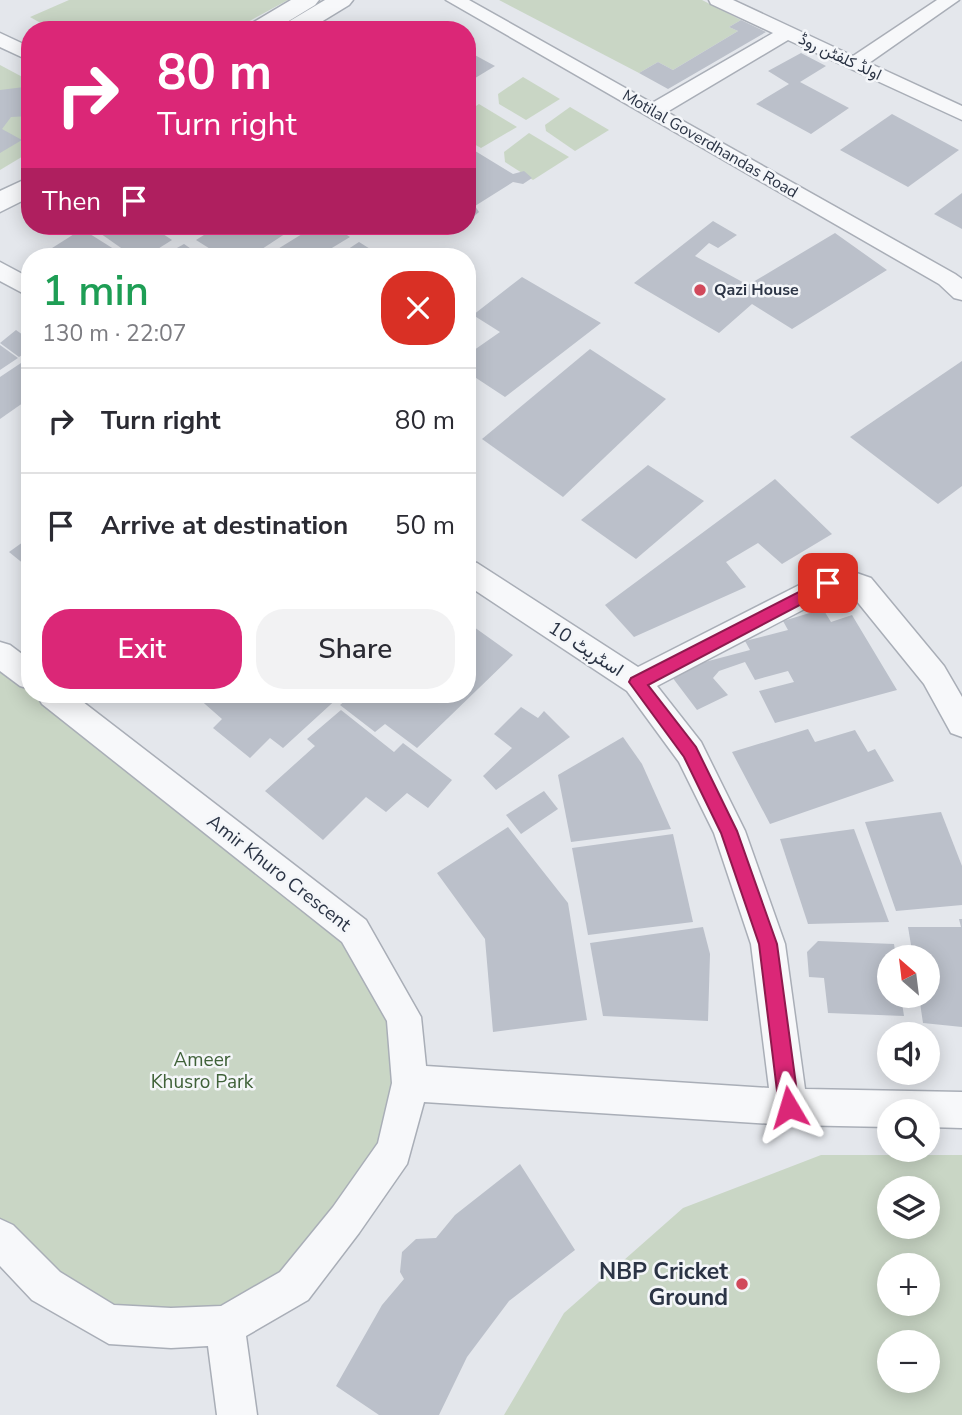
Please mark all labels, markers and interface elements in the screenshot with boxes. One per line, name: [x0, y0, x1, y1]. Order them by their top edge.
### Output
street label: اولڈ کلفٹن روڈ: [795, 28, 885, 86]
text: 80 m: [157, 39, 272, 106]
icon: right: [42, 49, 133, 140]
street label: Motilal Goverdhandas Road: [618, 85, 802, 203]
text: Turn right: [157, 103, 297, 146]
icon: arrive: [115, 182, 153, 220]
text: Then: [42, 184, 101, 219]
text: 1 min: [42, 263, 149, 320]
button: close: [381, 271, 455, 345]
place label: Qazi House: [714, 279, 799, 301]
marker: Qazi House: [692, 282, 708, 298]
text: 130 m · 22:07: [42, 318, 187, 349]
icon: right: [42, 402, 80, 440]
text: Turn right: [101, 403, 220, 438]
text: 80 m: [395, 403, 455, 438]
icon: arrive: [42, 507, 80, 545]
text: Arrive at destination: [101, 508, 348, 543]
text: 50 m: [395, 508, 455, 543]
pin: [798, 553, 858, 613]
icon: arrive: [809, 564, 847, 602]
button: Exit: [42, 609, 242, 689]
button: Share: [256, 609, 455, 689]
street label: اسٹریٹ 10: [544, 615, 628, 683]
street label: Amir Khuro Crescent: [201, 808, 357, 938]
north arrow: [877, 945, 940, 1008]
map controls: [877, 945, 940, 1393]
button: sound: [877, 1022, 940, 1085]
park label: Ameer Khusro Park: [151, 1047, 254, 1095]
position arrow: [752, 1070, 826, 1144]
button: search: [877, 1099, 940, 1162]
button: layers: [877, 1176, 940, 1239]
button: +: [877, 1253, 940, 1316]
place label: NBP Cricket Ground: [599, 1256, 728, 1313]
marker: NBP Cricket Ground: [734, 1276, 750, 1292]
button: −: [877, 1330, 940, 1393]

